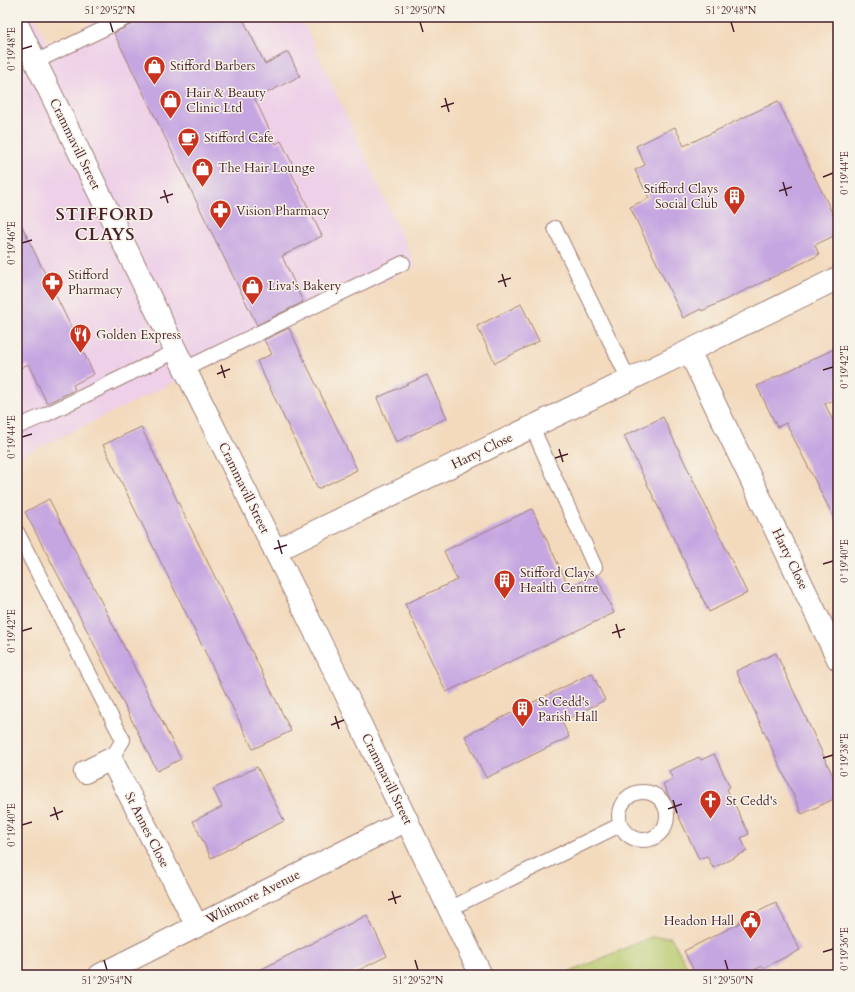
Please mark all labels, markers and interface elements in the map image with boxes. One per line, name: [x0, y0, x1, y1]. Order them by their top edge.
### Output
text: 51°29'52"N: [85, 4, 136, 18]
text: 51°29'50"N: [395, 4, 446, 18]
text: 51°29'48"N: [706, 4, 757, 18]
text: 0°19'48"E: [5, 27, 19, 71]
shop icon: Stifford Barbers: [141, 53, 167, 86]
place label: Stifford Barbers: [170, 57, 255, 75]
place label: Hair & Beauty Clinic Ltd: [186, 84, 266, 117]
shop icon: Hair & Beauty Clinic Ltd: [158, 87, 184, 120]
street label: Crammavill Street: [45, 95, 105, 193]
cafe icon: Stifford Cafe: [176, 125, 202, 158]
place label: Stifford Cafe: [204, 129, 274, 147]
text: 0°19'44"E: [838, 151, 852, 195]
shop icon: The Hair Lounge: [189, 155, 215, 188]
place label: The Hair Lounge: [218, 159, 315, 177]
place label: Stifford Clays Social Club: [644, 180, 718, 213]
building icon: Stifford Clays Social Club: [721, 183, 747, 216]
pharmacy icon: Vision Pharmacy: [208, 198, 234, 231]
place label: Vision Pharmacy: [236, 202, 330, 220]
district label: STIFFORD CLAYS: [56, 203, 154, 246]
text: 0°19'46"E: [5, 221, 19, 265]
place label: Stifford Pharmacy: [68, 266, 123, 299]
pharmacy icon: Stifford Pharmacy: [40, 269, 66, 302]
shop icon: Liva's Bakery: [240, 273, 266, 306]
place label: Liva's Bakery: [268, 277, 342, 295]
restaurant icon: Golden Express: [67, 322, 93, 355]
place label: Golden Express: [96, 326, 181, 344]
text: 0°19'42"E: [838, 345, 852, 389]
text: 0°19'44"E: [5, 415, 19, 459]
street label: Harty Close: [448, 428, 516, 474]
street label: Crammavill Street: [214, 439, 274, 537]
street label: Harty Close: [767, 525, 813, 593]
text: 0°19'40"E: [838, 539, 852, 583]
place label: Stifford Clays Health Centre: [520, 564, 599, 597]
building icon: Stifford Clays Health Centre: [492, 567, 518, 600]
text: 0°19'42"E: [5, 609, 19, 653]
place label: St Cedd's Parish Hall: [538, 693, 598, 726]
building icon: St Cedd's Parish Hall: [509, 696, 535, 729]
street label: Crammavill Street: [357, 730, 417, 828]
text: 0°19'38"E: [838, 733, 852, 777]
church icon: St Cedd's: [698, 788, 724, 821]
street label: St Annes Close: [120, 789, 174, 871]
place label: St Cedd's: [726, 792, 777, 810]
text: 0°19'40"E: [5, 803, 19, 847]
street label: Whitmore Avenue: [202, 865, 303, 929]
public building icon: Headon Hall: [737, 908, 763, 941]
place label: Headon Hall: [664, 912, 735, 930]
text: 0°19'36"E: [838, 927, 852, 971]
text: 51°29'54"N: [82, 974, 133, 988]
text: 51°29'52"N: [393, 974, 444, 988]
text: 51°29'50"N: [703, 974, 754, 988]

